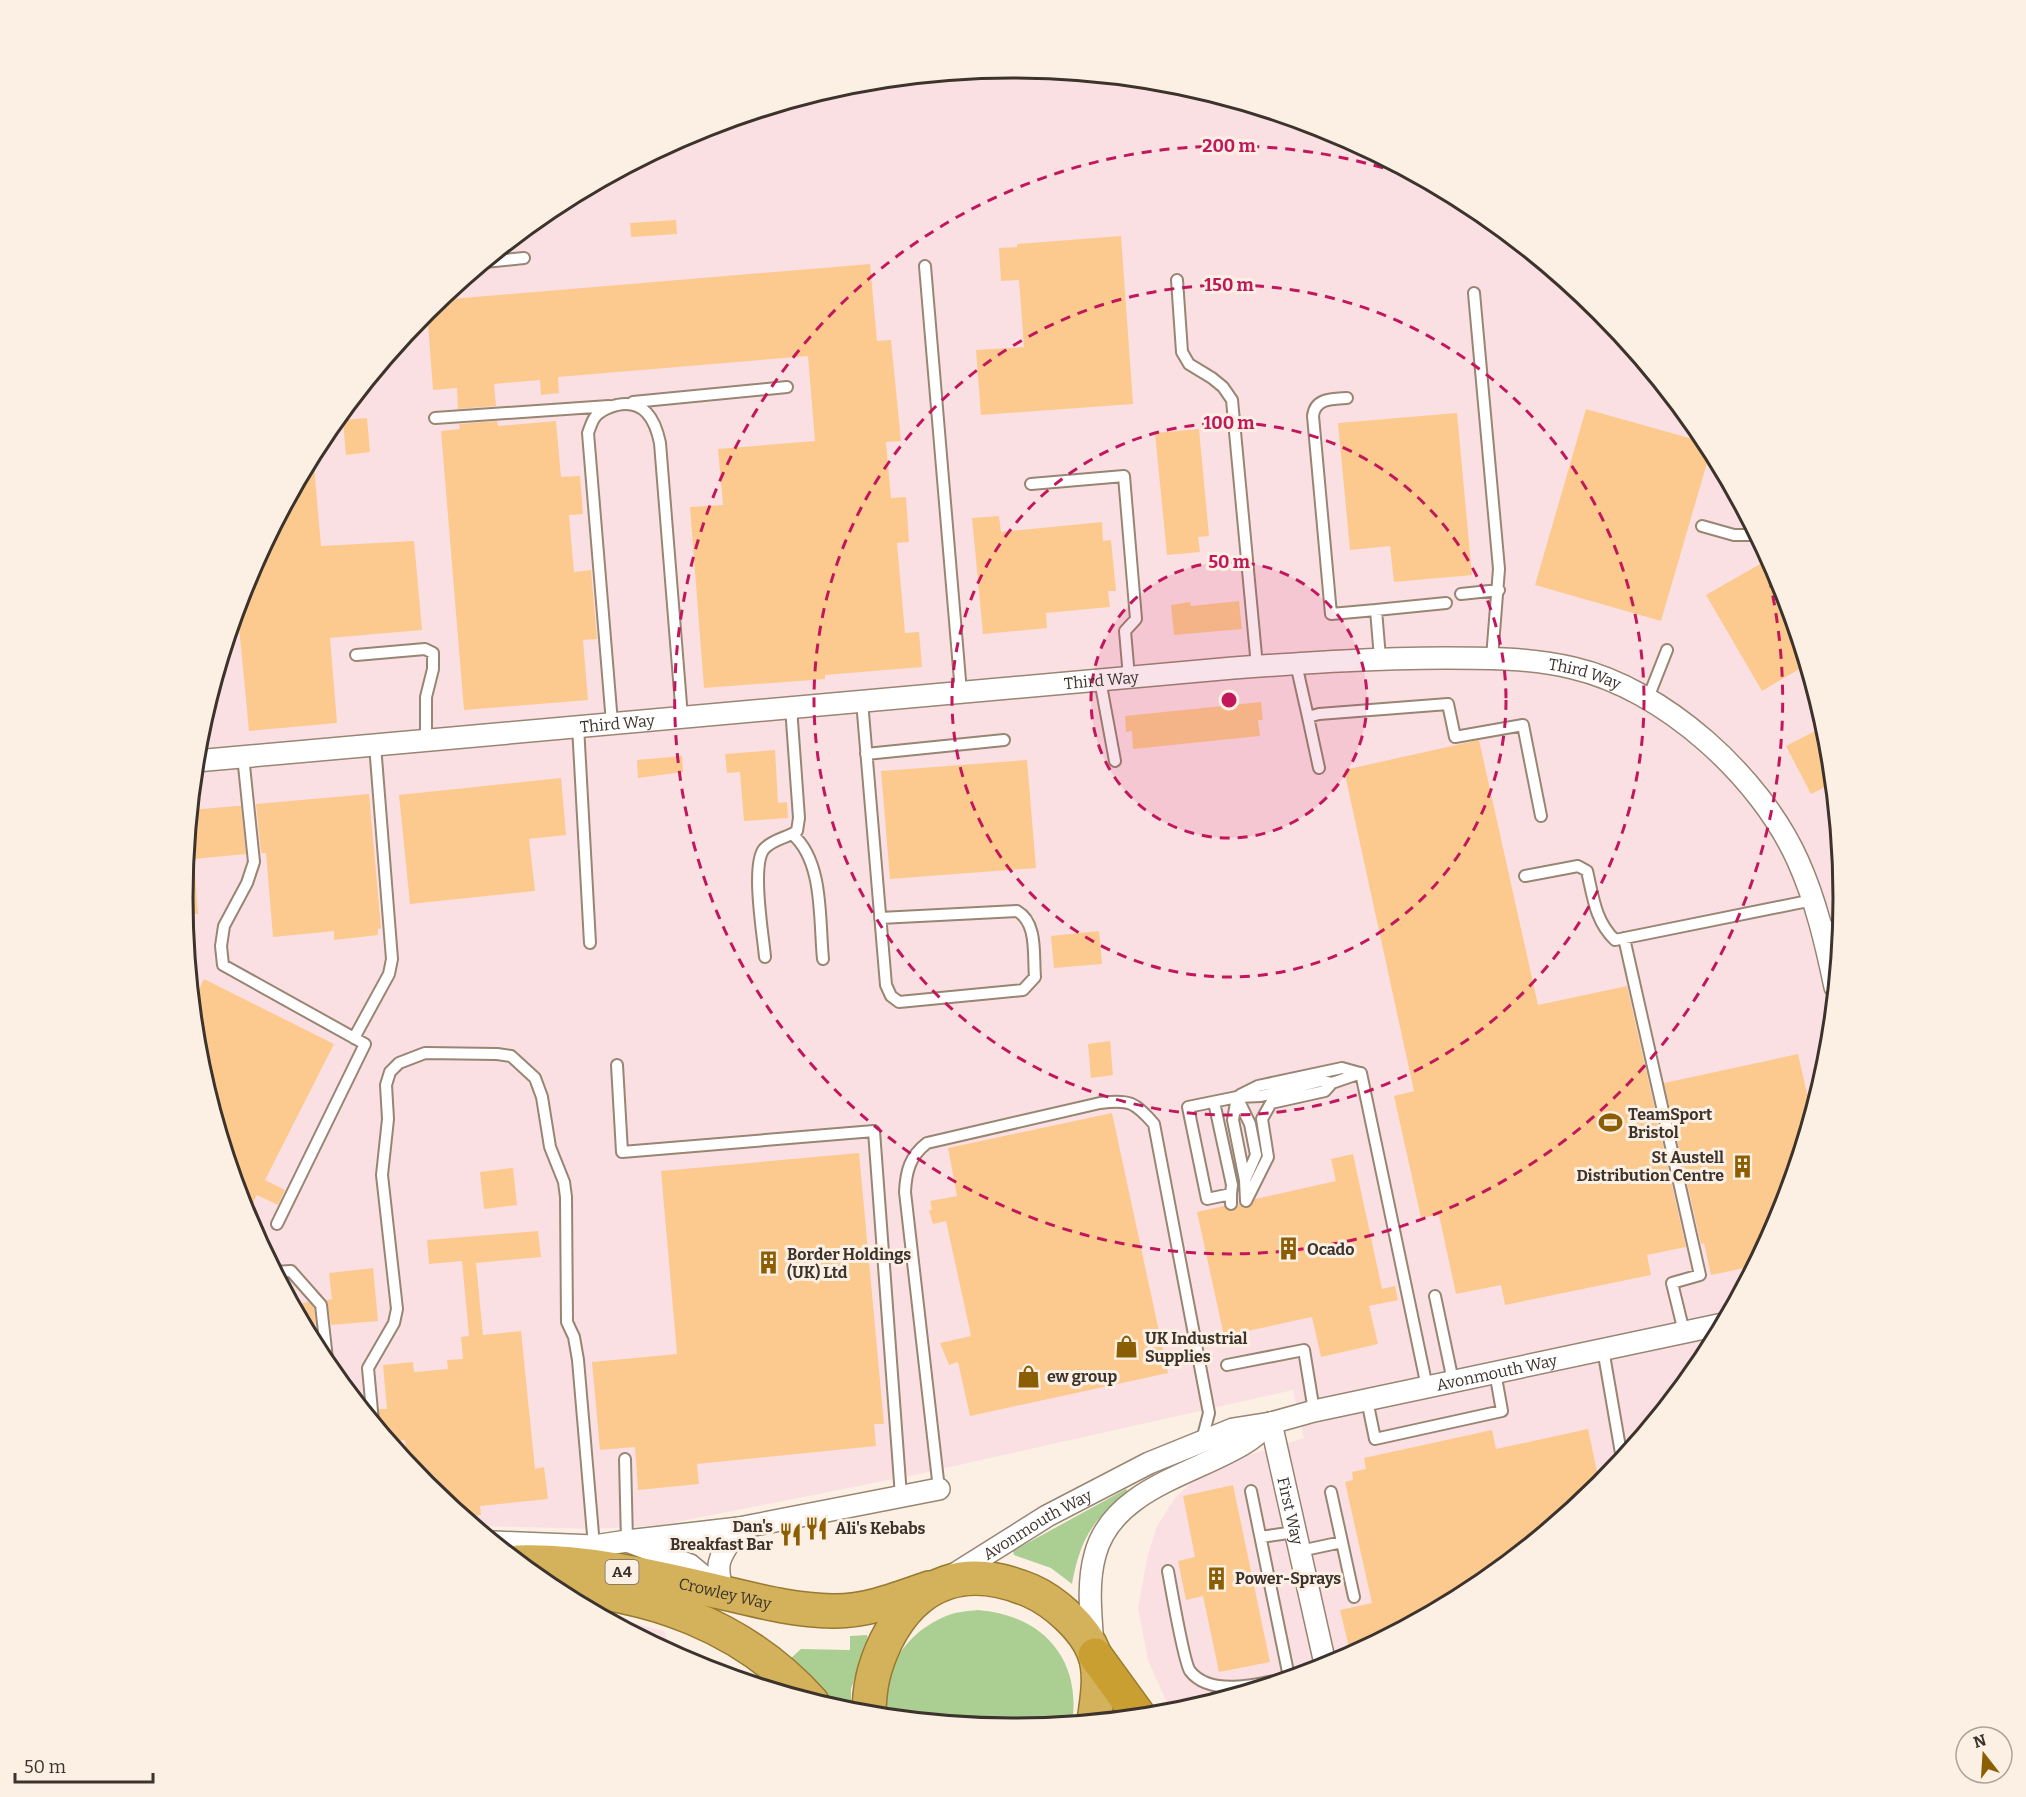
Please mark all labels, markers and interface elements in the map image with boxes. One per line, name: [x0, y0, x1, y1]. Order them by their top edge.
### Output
text: 200 m: [1202, 135, 1256, 157]
text: 150 m: [1204, 274, 1254, 296]
text: 100 m: [1203, 412, 1255, 434]
text: 50 m: [1208, 551, 1250, 573]
street label: Third Way: [1547, 654, 1625, 694]
street label: Third Way: [1063, 667, 1140, 693]
centre of rings: [1219, 690, 1239, 710]
street label: Third Way: [579, 711, 656, 737]
place label: TeamSport Bristol: [1628, 1105, 1713, 1142]
sports icon: TeamSport Bristol: [1597, 1110, 1623, 1136]
place label: St Austell Distribution Centre: [1576, 1148, 1724, 1185]
building icon: St Austell Distribution Centre: [1729, 1153, 1755, 1179]
building icon: Ocado: [1276, 1236, 1302, 1262]
place label: Ocado: [1307, 1240, 1355, 1259]
place label: Border Holdings (UK) Ltd: [787, 1245, 911, 1282]
building icon: Border Holdings (UK) Ltd: [756, 1250, 782, 1276]
place label: UK Industrial Supplies: [1145, 1329, 1248, 1366]
shop icon: UK Industrial Supplies: [1114, 1334, 1140, 1360]
street label: Avonmouth Way: [1435, 1350, 1559, 1395]
shop icon: ew group: [1016, 1363, 1042, 1389]
place label: ew group: [1047, 1367, 1117, 1386]
street label: First Way: [1273, 1475, 1307, 1547]
street label: Avonmouth Way: [979, 1485, 1096, 1564]
restaurant icon: Ali's Kebabs: [804, 1515, 830, 1541]
place label: Dan's Breakfast Bar: [670, 1517, 773, 1554]
place label: Ali's Kebabs: [835, 1519, 926, 1538]
restaurant icon: Dan's Breakfast Bar: [778, 1522, 804, 1548]
road number: A4: [606, 1560, 638, 1584]
building icon: Power-Sprays: [1204, 1565, 1230, 1591]
place label: Power-Sprays: [1235, 1569, 1341, 1588]
street label: Crowley Way: [677, 1574, 774, 1614]
north arrow: [1954, 1725, 2014, 1785]
text: N: [1971, 1730, 1988, 1752]
scale bar: [15, 1746, 153, 1784]
text: 50 m: [24, 1756, 66, 1778]

